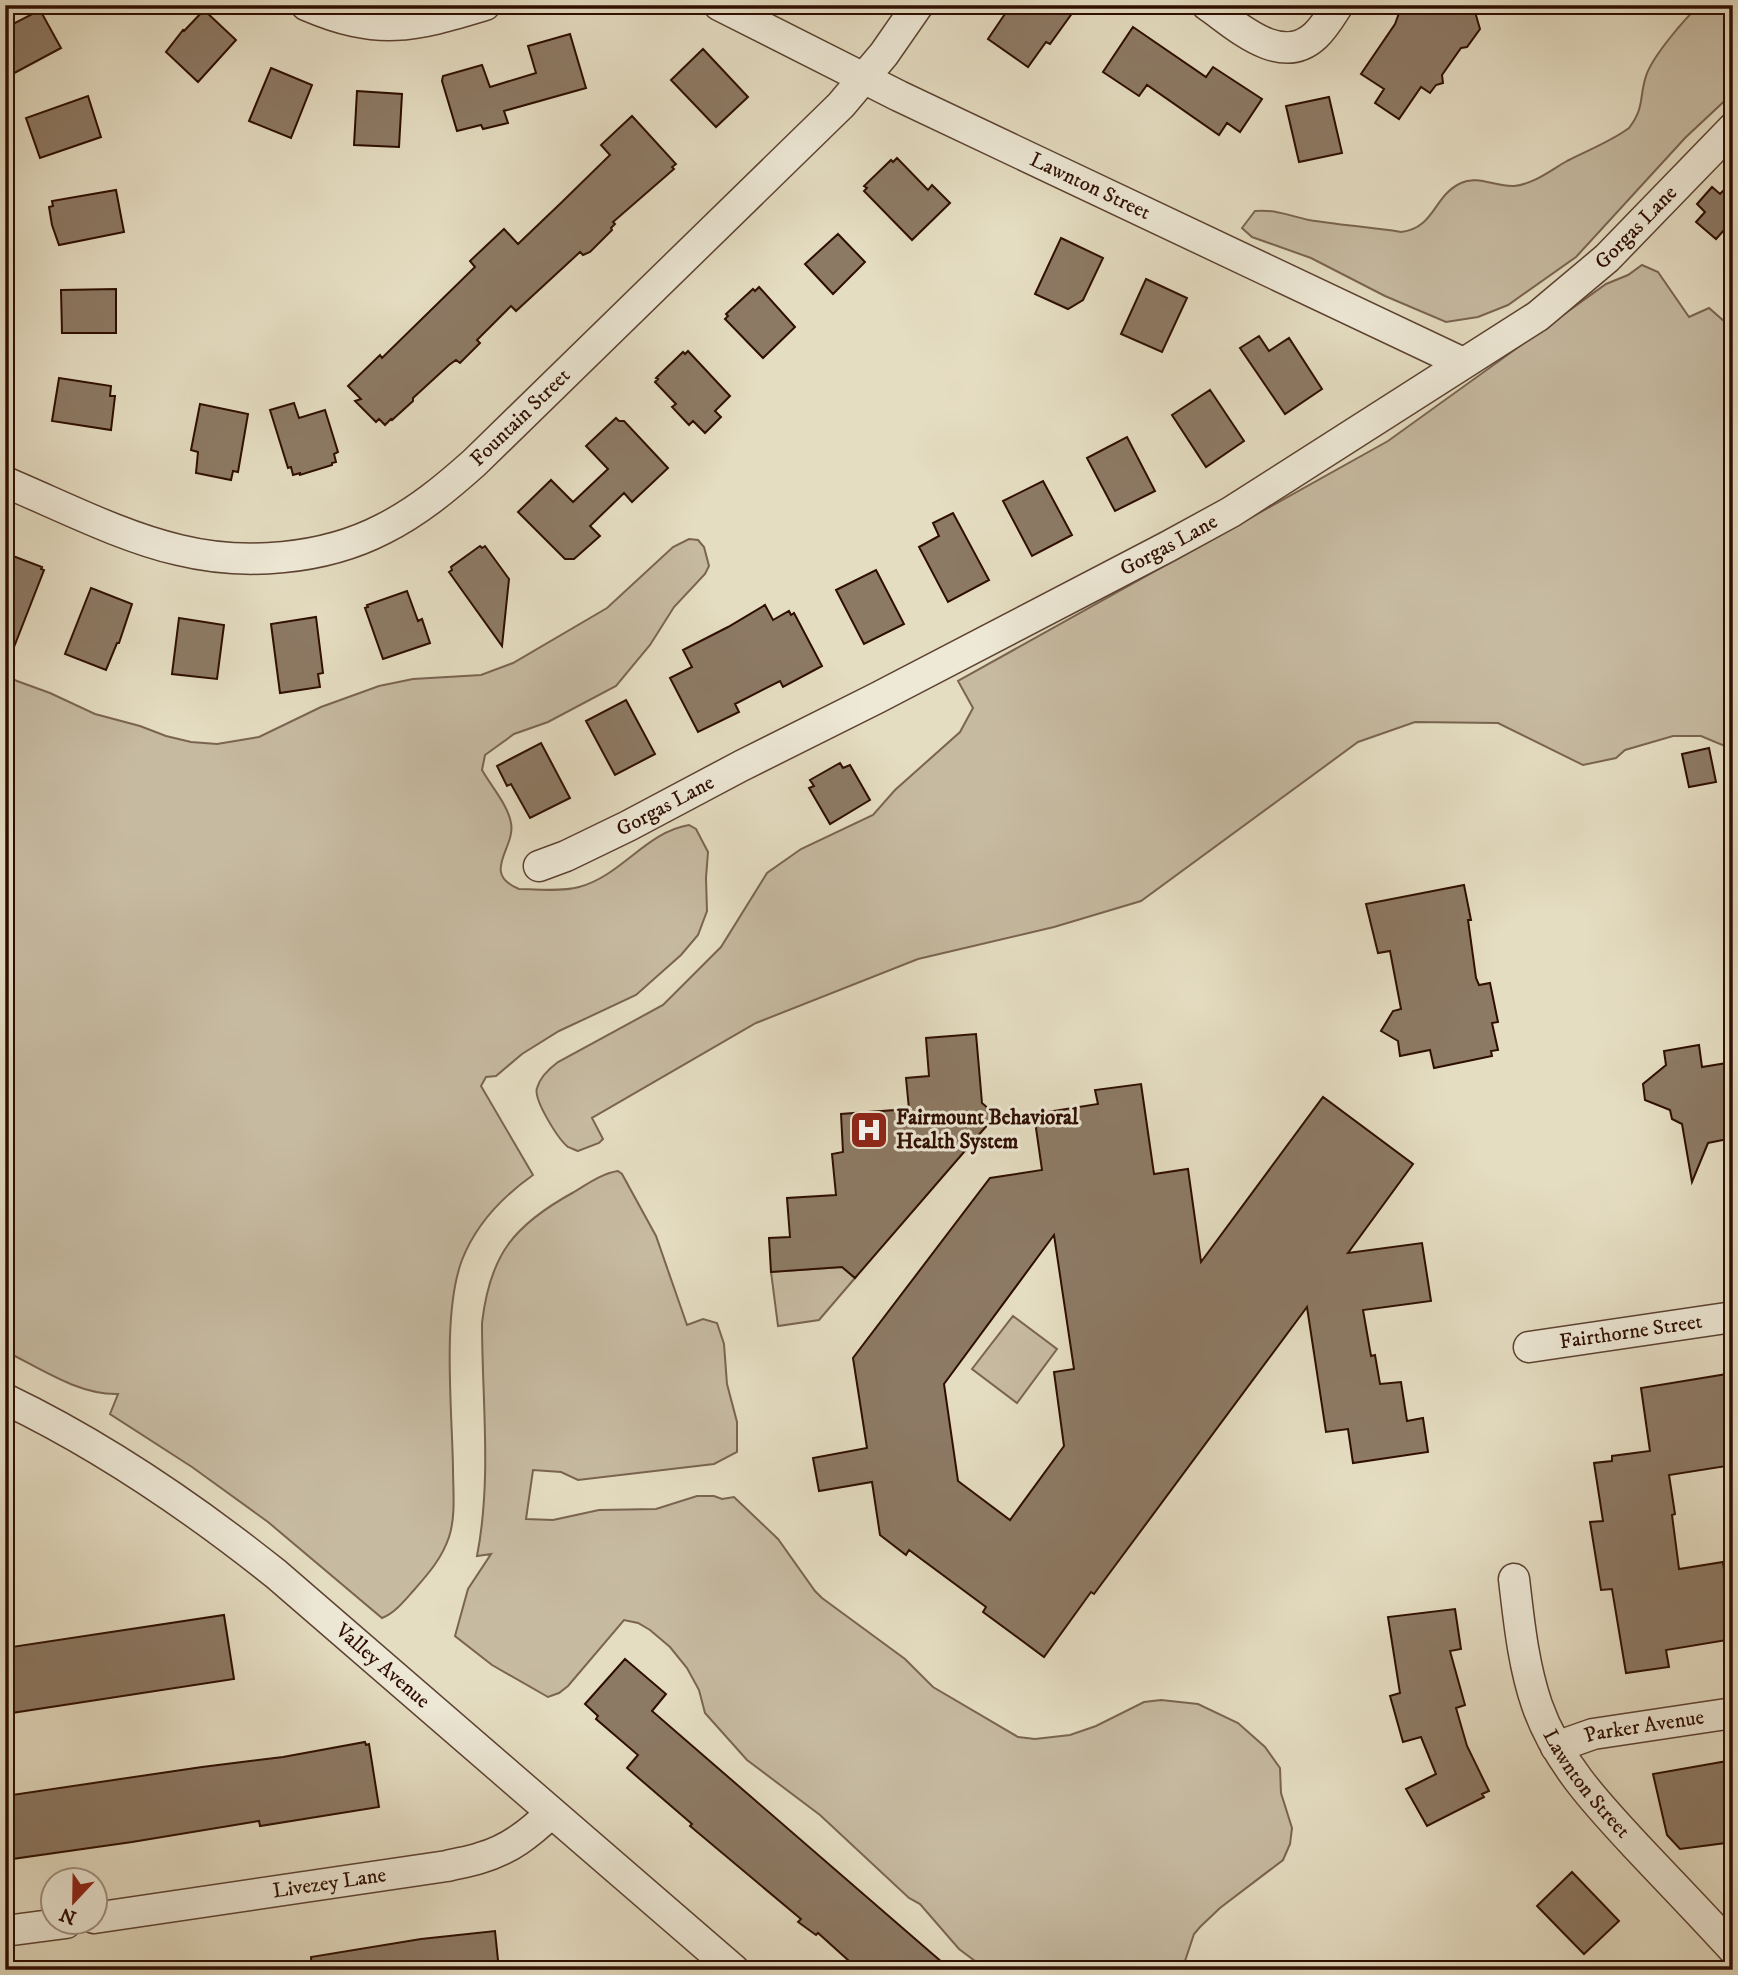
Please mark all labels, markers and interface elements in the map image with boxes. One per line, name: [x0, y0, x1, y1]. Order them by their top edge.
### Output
street label: Lawnton Street: [1025, 147, 1155, 226]
street label: Gorgas Lane: [1590, 180, 1683, 275]
street label: Fountain Street: [465, 363, 576, 472]
street label: Gorgas Lane: [1116, 509, 1223, 582]
street label: Gorgas Lane: [612, 769, 719, 843]
place label: Fairmount Behavioral Health System: [896, 1105, 1079, 1155]
hospital icon: Fairmount Behavioral Health System: [848, 1109, 890, 1151]
street label: Fairthorne Street: [1558, 1309, 1704, 1355]
street label: Valley Avenue: [329, 1617, 436, 1714]
street label: Parker Avenue: [1581, 1704, 1706, 1749]
street label: Lawnton Street: [1536, 1725, 1636, 1844]
street label: Livezey Lane: [271, 1862, 388, 1905]
north arrow: [38, 1867, 108, 1937]
text: N: [56, 1902, 80, 1929]

